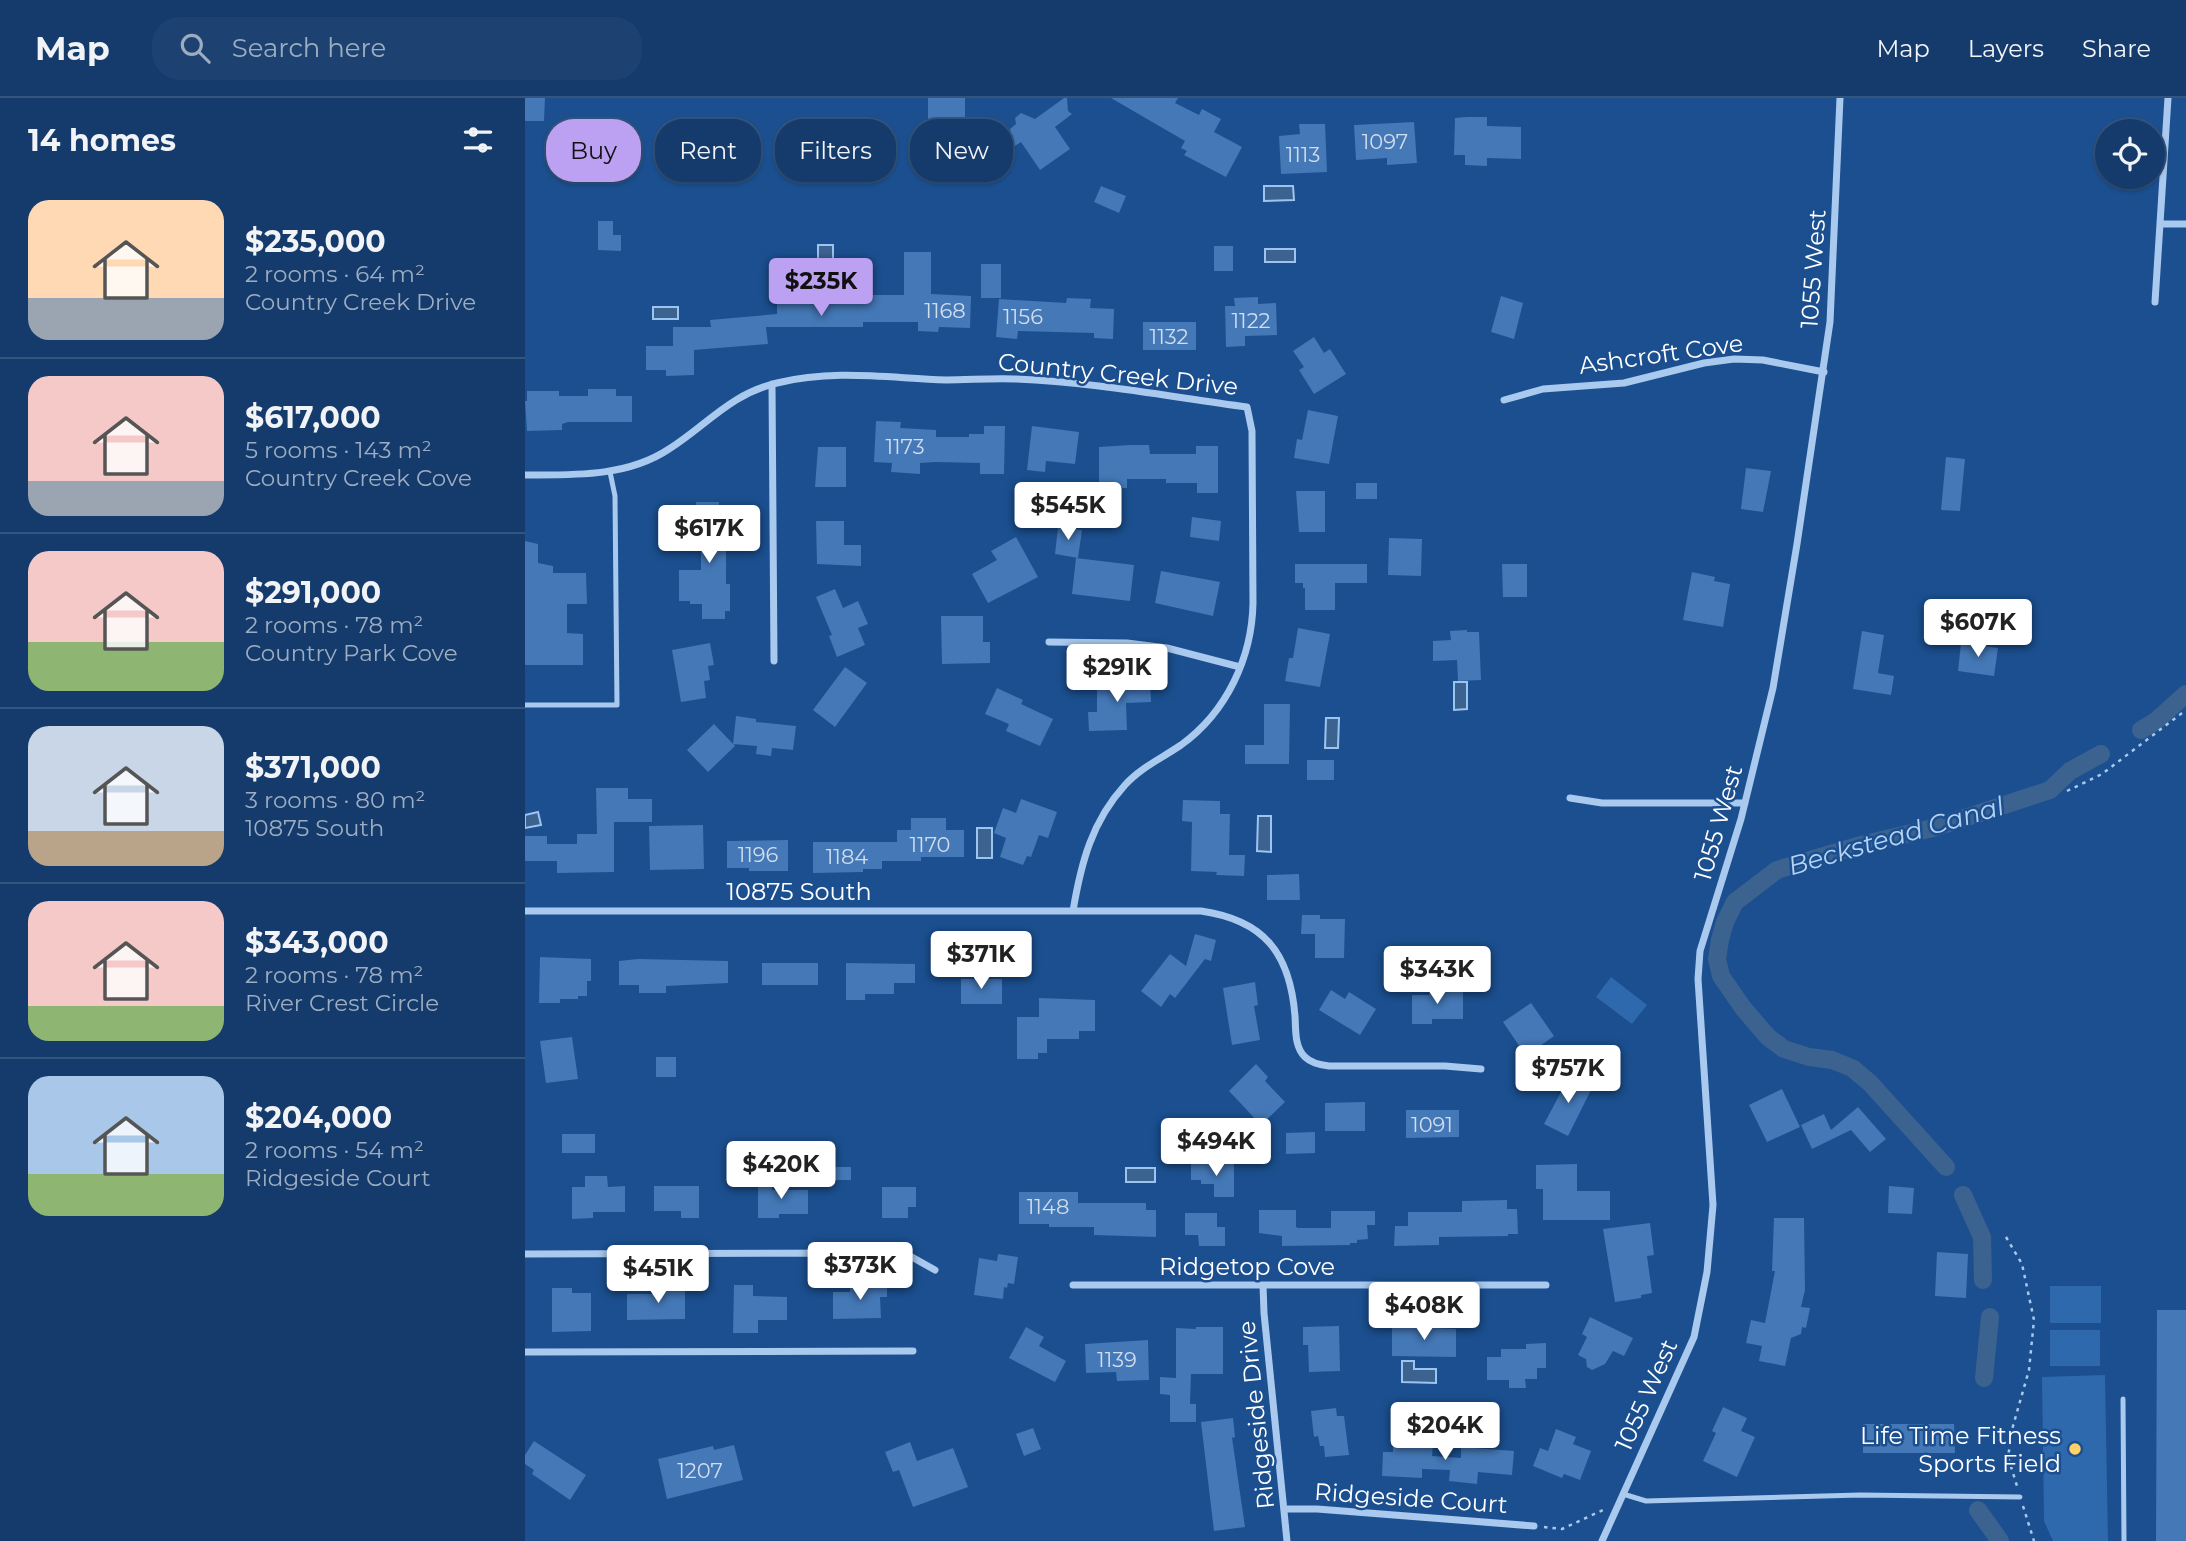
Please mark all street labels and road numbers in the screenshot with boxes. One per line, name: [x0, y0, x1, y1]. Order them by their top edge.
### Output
street label: 1055 West: [1794, 208, 1832, 329]
street label: Ashcroft Cove: [1577, 328, 1745, 380]
street label: Country Creek Drive: [997, 347, 1239, 401]
street label: 1055 West: [1688, 761, 1748, 884]
street label: 10875 South: [726, 877, 872, 906]
street label: Ridgetop Cove: [1159, 1252, 1335, 1281]
street label: Ridgeside Drive: [1232, 1319, 1280, 1511]
street label: 1055 West: [1609, 1334, 1684, 1455]
street label: Ridgeside Court: [1313, 1477, 1509, 1519]

